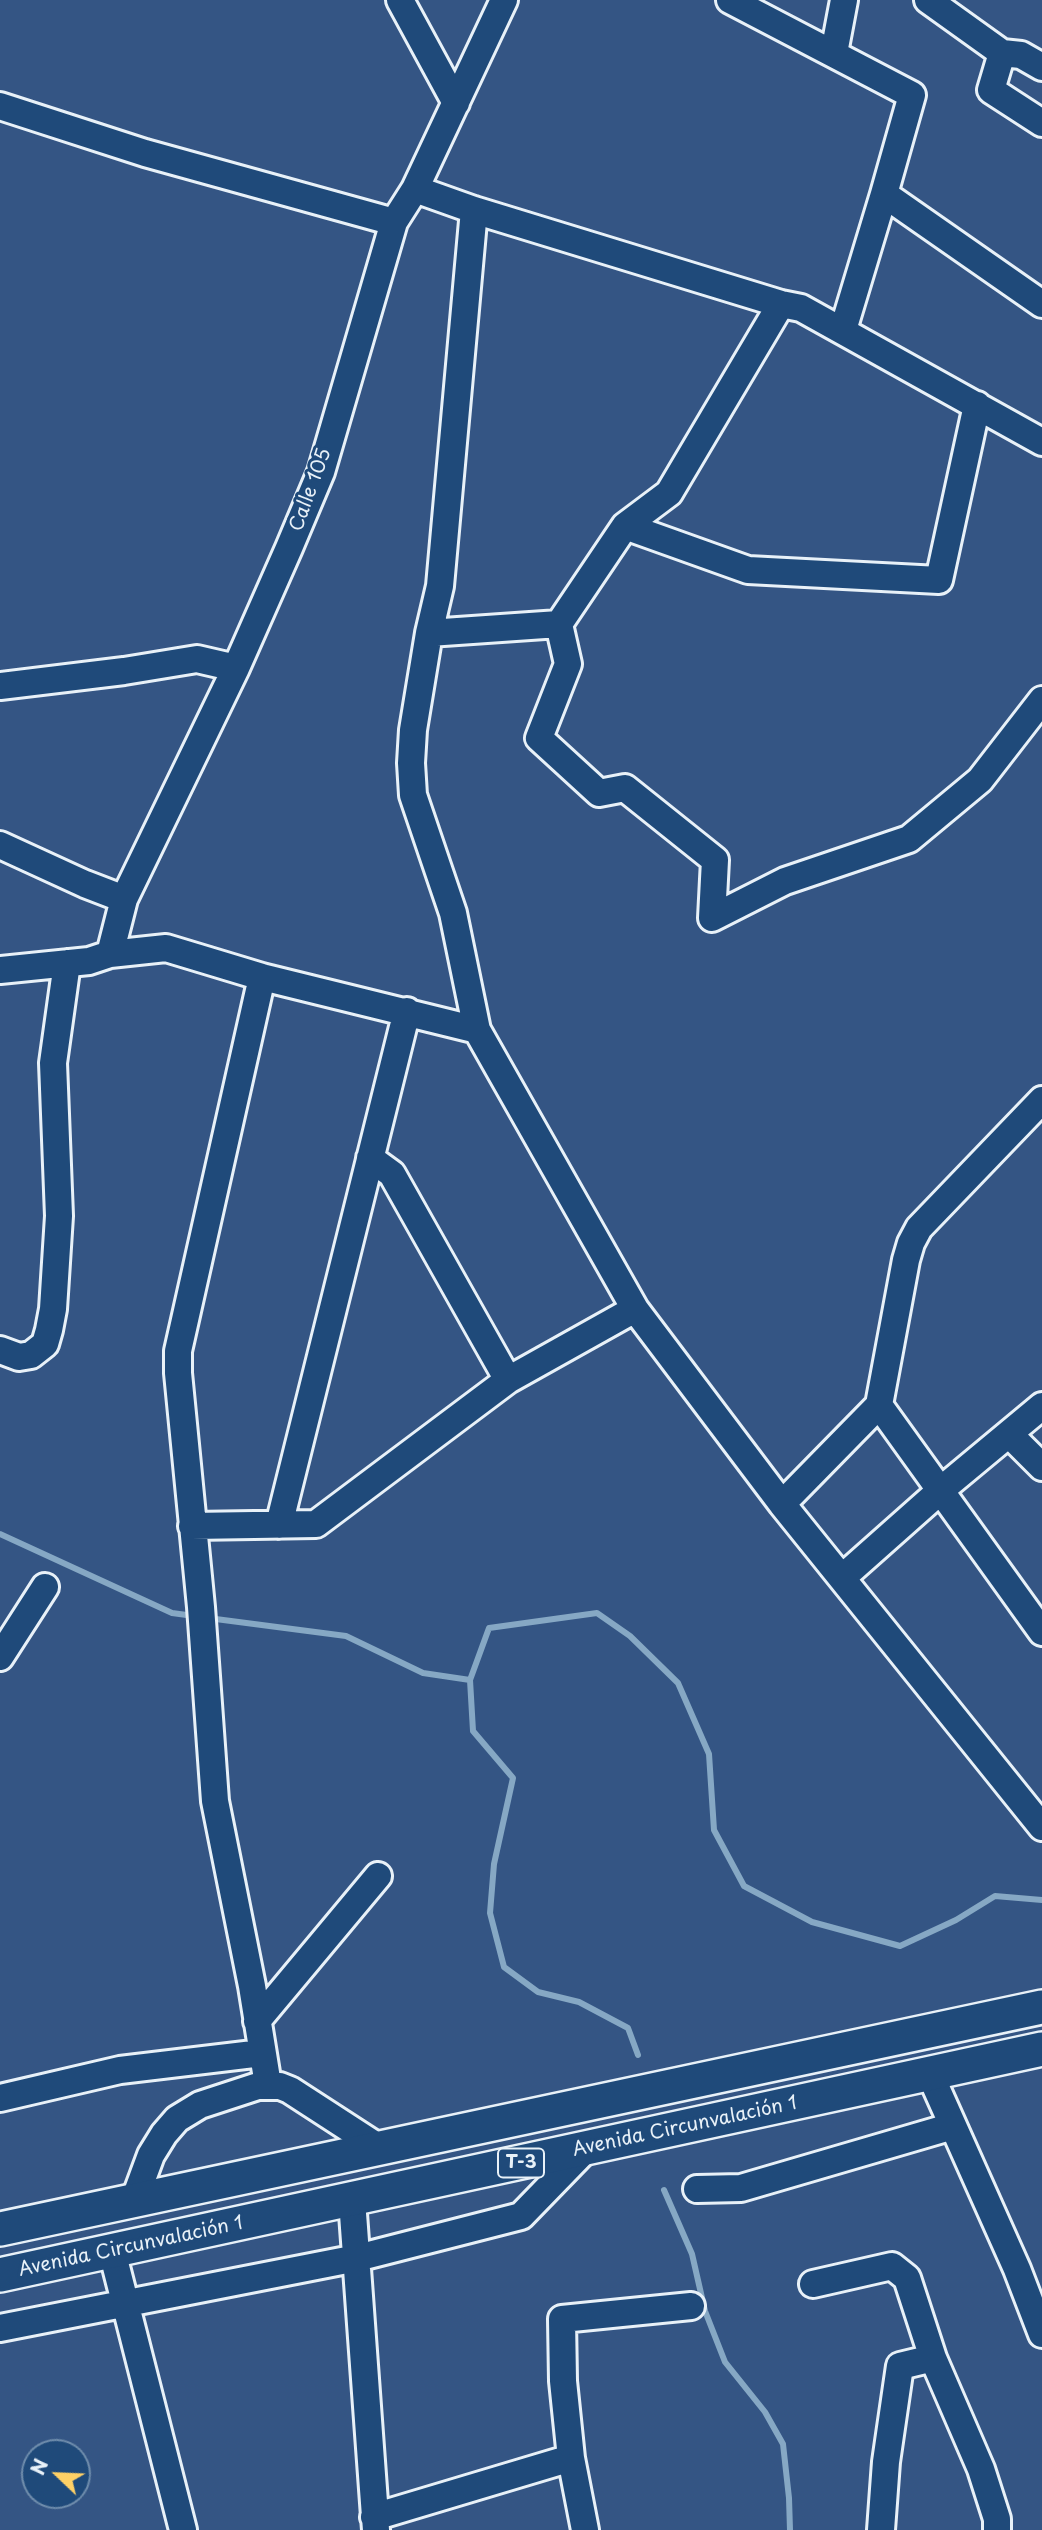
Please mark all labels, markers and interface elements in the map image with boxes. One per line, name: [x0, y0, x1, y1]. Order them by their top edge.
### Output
street label: Calle 105: [285, 445, 337, 535]
street label: Avenida Circunvalación 1: [571, 2092, 799, 2162]
road number: T-3: [498, 2148, 544, 2178]
street label: Avenida Circunvalación 1: [17, 2212, 245, 2282]
north arrow: [21, 2439, 91, 2509]
text: N: [23, 2454, 54, 2479]

